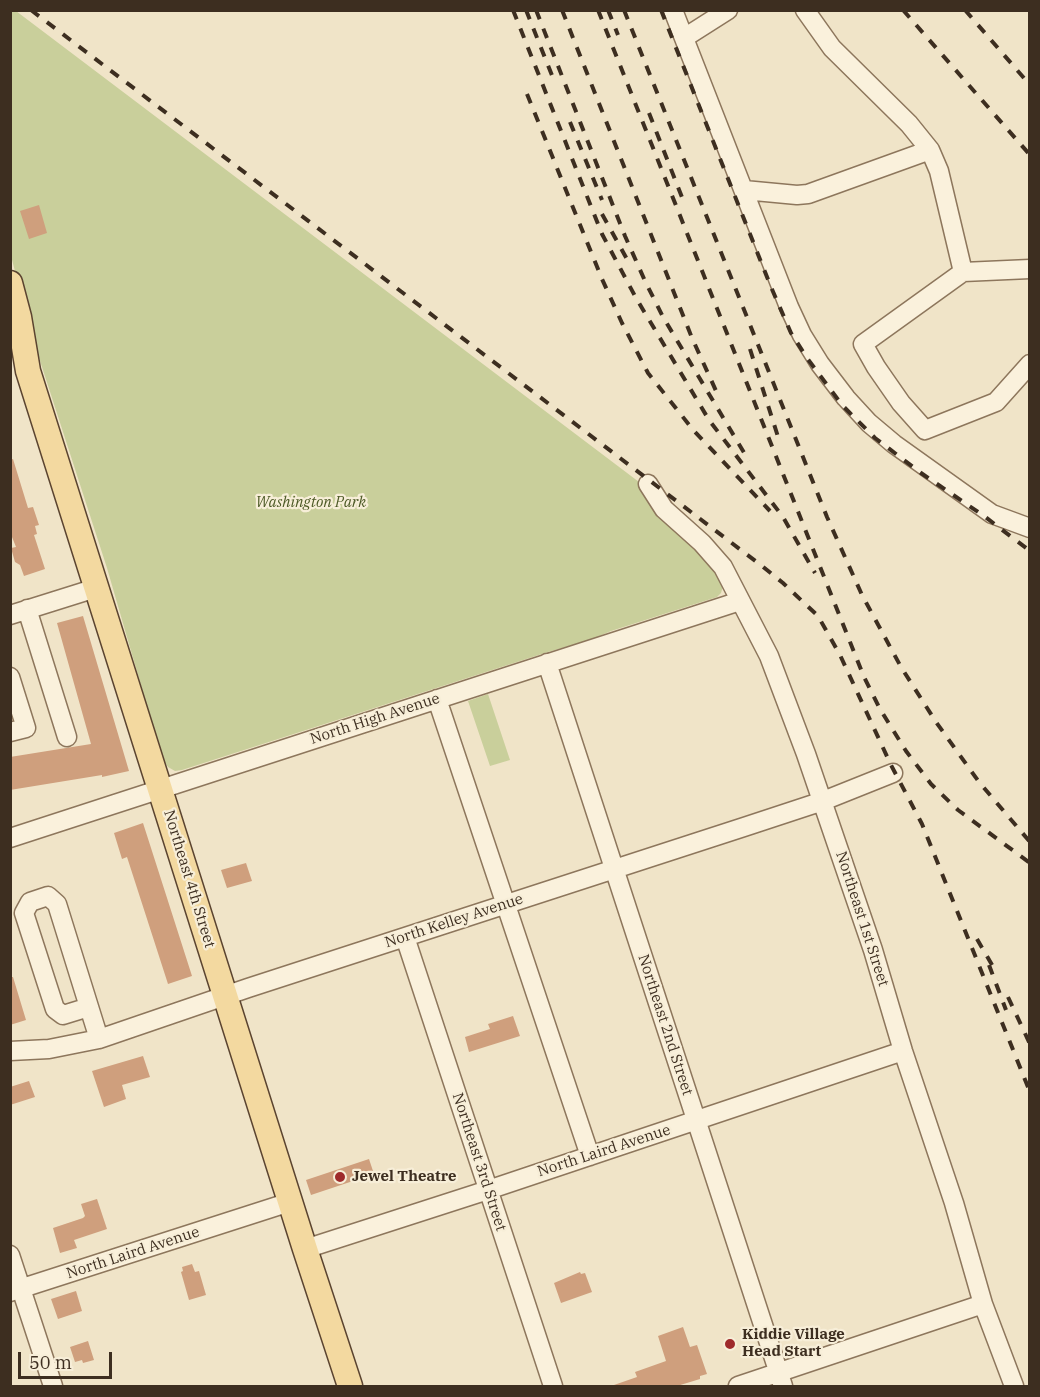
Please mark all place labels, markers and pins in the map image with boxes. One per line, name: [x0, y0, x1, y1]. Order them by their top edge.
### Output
place label: Jewel Theatre: [352, 1168, 457, 1186]
marker: Jewel Theatre: [333, 1170, 347, 1184]
place label: Kiddie Village Head Start: [742, 1326, 845, 1361]
marker: Kiddie Village Head Start: [723, 1337, 737, 1351]

